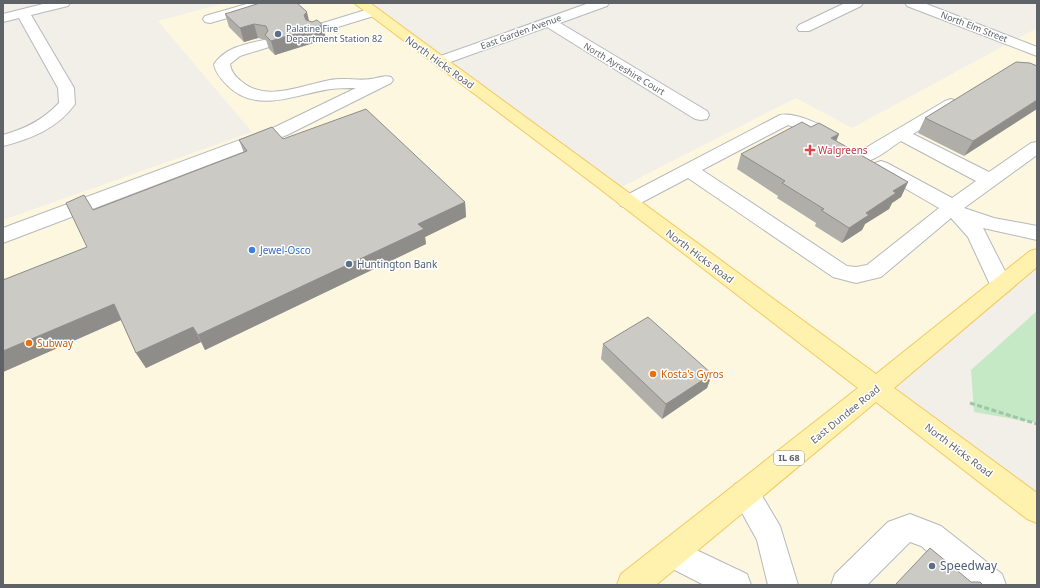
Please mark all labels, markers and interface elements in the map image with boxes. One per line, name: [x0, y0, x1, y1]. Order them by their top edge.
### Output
street label: North Elm Street: [939, 8, 1010, 45]
street label: East Garden Avenue: [479, 11, 563, 52]
place label: Palatine Fire Department Station 82: [286, 22, 382, 45]
marker: Palatine Fire Department Station 82: [273, 29, 283, 39]
street label: North Hicks Road: [403, 32, 477, 92]
street label: North Ayreshire Court: [581, 39, 668, 98]
place label: Walgreens: [818, 143, 868, 157]
marker: Walgreens: [805, 145, 815, 155]
street label: North Hicks Road: [663, 226, 737, 286]
place label: Jewel-Osco: [259, 243, 311, 257]
marker: Jewel-Osco: [247, 245, 257, 255]
place label: Huntington Bank: [357, 257, 438, 271]
marker: Huntington Bank: [344, 259, 354, 269]
place label: Subway: [37, 336, 74, 350]
marker: Subway: [24, 338, 34, 348]
place label: Kosta's Gyros: [661, 367, 724, 381]
marker: Kosta's Gyros: [648, 369, 658, 379]
street label: East Dundee Road: [807, 382, 883, 446]
street label: North Hicks Road: [922, 420, 996, 480]
road number: IL 68: [774, 451, 804, 465]
place label: Speedway: [940, 557, 998, 574]
marker: Speedway: [927, 561, 937, 571]

